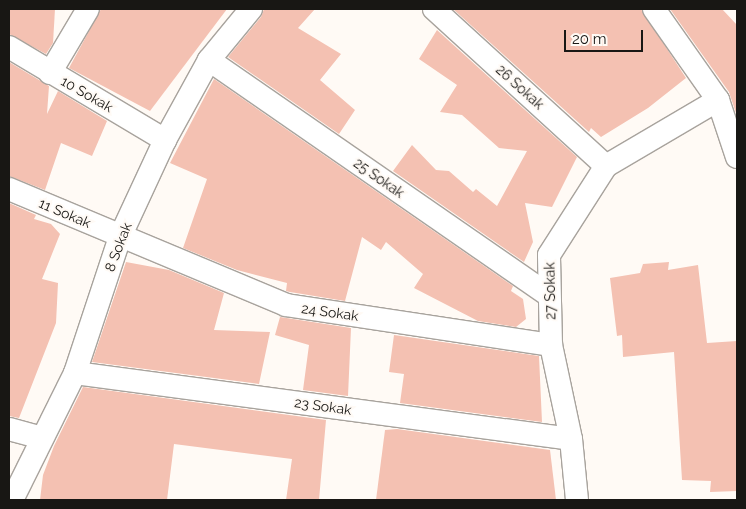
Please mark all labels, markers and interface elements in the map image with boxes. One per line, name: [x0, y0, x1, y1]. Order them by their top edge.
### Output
scale bar: [566, 20, 645, 52]
text: 20 m: [572, 30, 607, 48]
street label: 26 Sokak: [493, 61, 547, 113]
street label: 10 Sokak: [58, 72, 116, 116]
street label: 25 Sokak: [351, 155, 407, 201]
street label: 11 Sokak: [36, 195, 94, 231]
street label: 8 Sokak: [101, 220, 135, 274]
street label: 27 Sokak: [541, 262, 559, 320]
street label: 24 Sokak: [300, 300, 360, 324]
street label: 23 Sokak: [293, 394, 353, 418]

